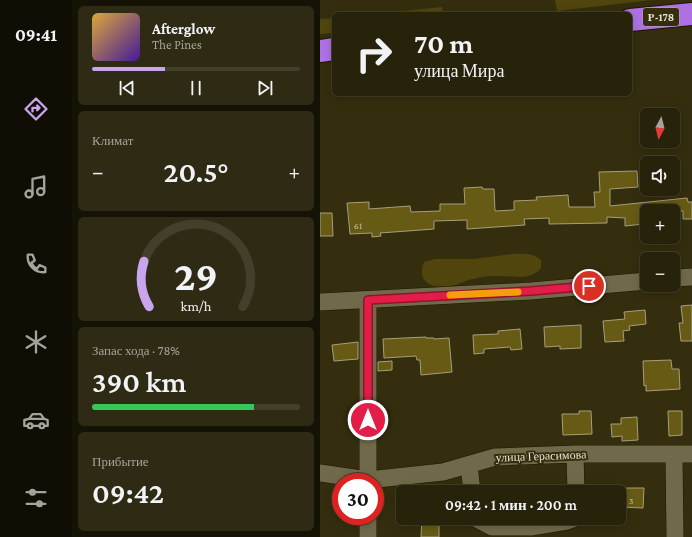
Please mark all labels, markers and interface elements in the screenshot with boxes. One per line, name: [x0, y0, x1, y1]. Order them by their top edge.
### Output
road number: Р-178: [643, 8, 679, 26]
text: Afterglow: [152, 21, 215, 37]
text: 09:41: [15, 25, 57, 45]
icon: right: [348, 28, 400, 80]
text: 70 m: [414, 28, 473, 59]
text: The Pines: [152, 37, 202, 52]
text: улица Мира: [414, 61, 504, 81]
icon: previous: [116, 77, 138, 99]
icon: pause: [185, 77, 207, 99]
icon: next: [254, 77, 276, 99]
icon: directions: [22, 95, 50, 123]
north arrow: [640, 108, 680, 148]
map controls: [640, 108, 680, 292]
text: Климат: [92, 133, 133, 148]
text: 20.5°: [164, 155, 228, 188]
button: sound: [640, 156, 680, 196]
text: −: [92, 159, 104, 184]
text: +: [288, 159, 300, 184]
icon: music: [22, 173, 50, 201]
button: +: [640, 204, 680, 244]
house number: 61: [354, 220, 362, 231]
icon: phone: [22, 250, 50, 278]
text: 29: [174, 252, 218, 298]
button: −: [640, 252, 680, 292]
pin: [572, 269, 606, 303]
icon: arrive: [578, 275, 600, 297]
text: km/h: [181, 297, 212, 313]
icon: climate: [22, 328, 50, 356]
text: Запас хода · 78%: [92, 343, 180, 358]
text: 390 km: [92, 365, 186, 398]
position arrow: [347, 399, 389, 441]
icon: car: [22, 406, 50, 434]
street label: улица Герасимова: [495, 447, 587, 465]
text: Прибытие: [92, 454, 149, 469]
speed limit sign: 30: [332, 473, 384, 525]
text: 09:42: [92, 476, 164, 509]
icon: filters: [22, 484, 50, 512]
house number: 3: [629, 495, 634, 506]
text: 09:42 · 1 мин · 200 m: [445, 497, 577, 513]

